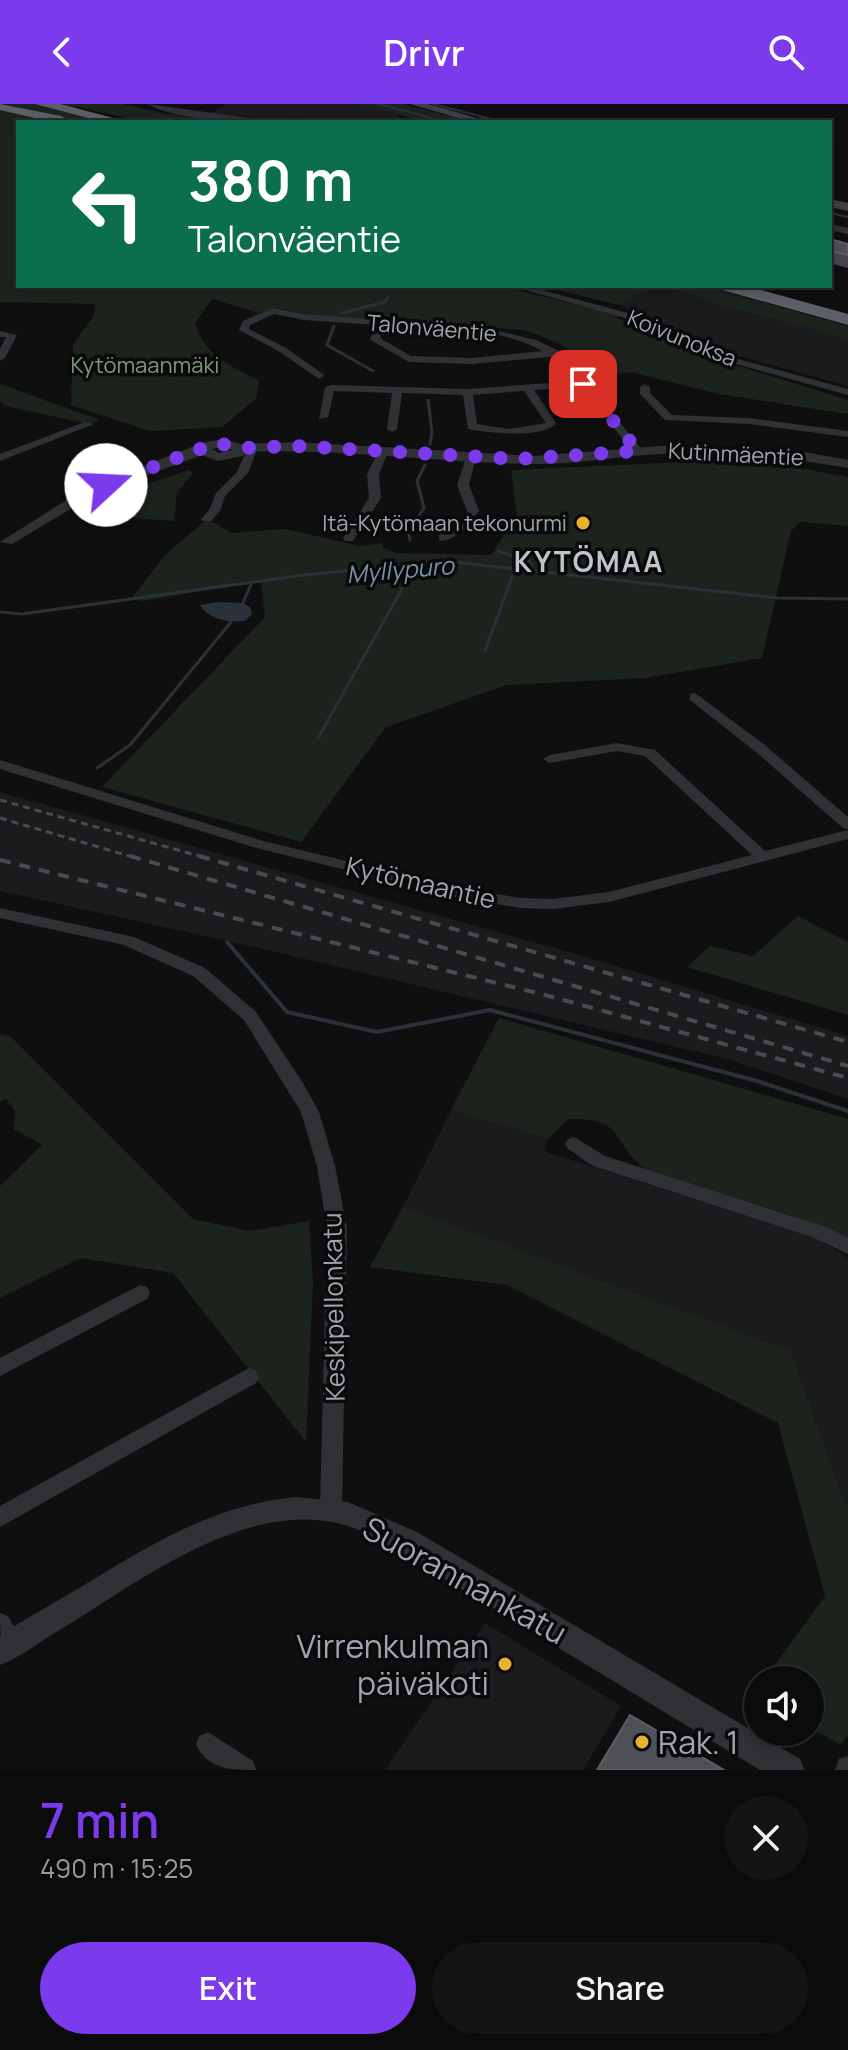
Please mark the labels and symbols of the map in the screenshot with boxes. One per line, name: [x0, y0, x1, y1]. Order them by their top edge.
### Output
street label: Koivunoksa: [623, 303, 741, 373]
street label: Talonväentie: [366, 307, 498, 349]
park label: Kytömaanmäki: [70, 350, 220, 380]
pin: [549, 350, 617, 418]
street label: Kutinmäentie: [667, 435, 805, 473]
position arrow: [64, 443, 148, 527]
place label: Itä-Kytömaan tekonurmi: [322, 508, 567, 538]
marker: Itä-Kytömaan tekonurmi: [574, 514, 592, 532]
district label: KYTÖMAA: [514, 542, 664, 580]
water label: Myllypuro: [345, 548, 457, 590]
street label: Kytömaantie: [343, 847, 499, 917]
street label: Keskipellonkatu: [313, 1212, 353, 1402]
street label: Suorannankatu: [355, 1506, 575, 1654]
place label: Virrenkulman päiväkoti: [297, 1624, 489, 1705]
marker: Virrenkulman päiväkoti: [496, 1655, 514, 1673]
place label: Rak. 1: [658, 1720, 739, 1764]
marker: Rak. 1: [633, 1733, 651, 1751]

